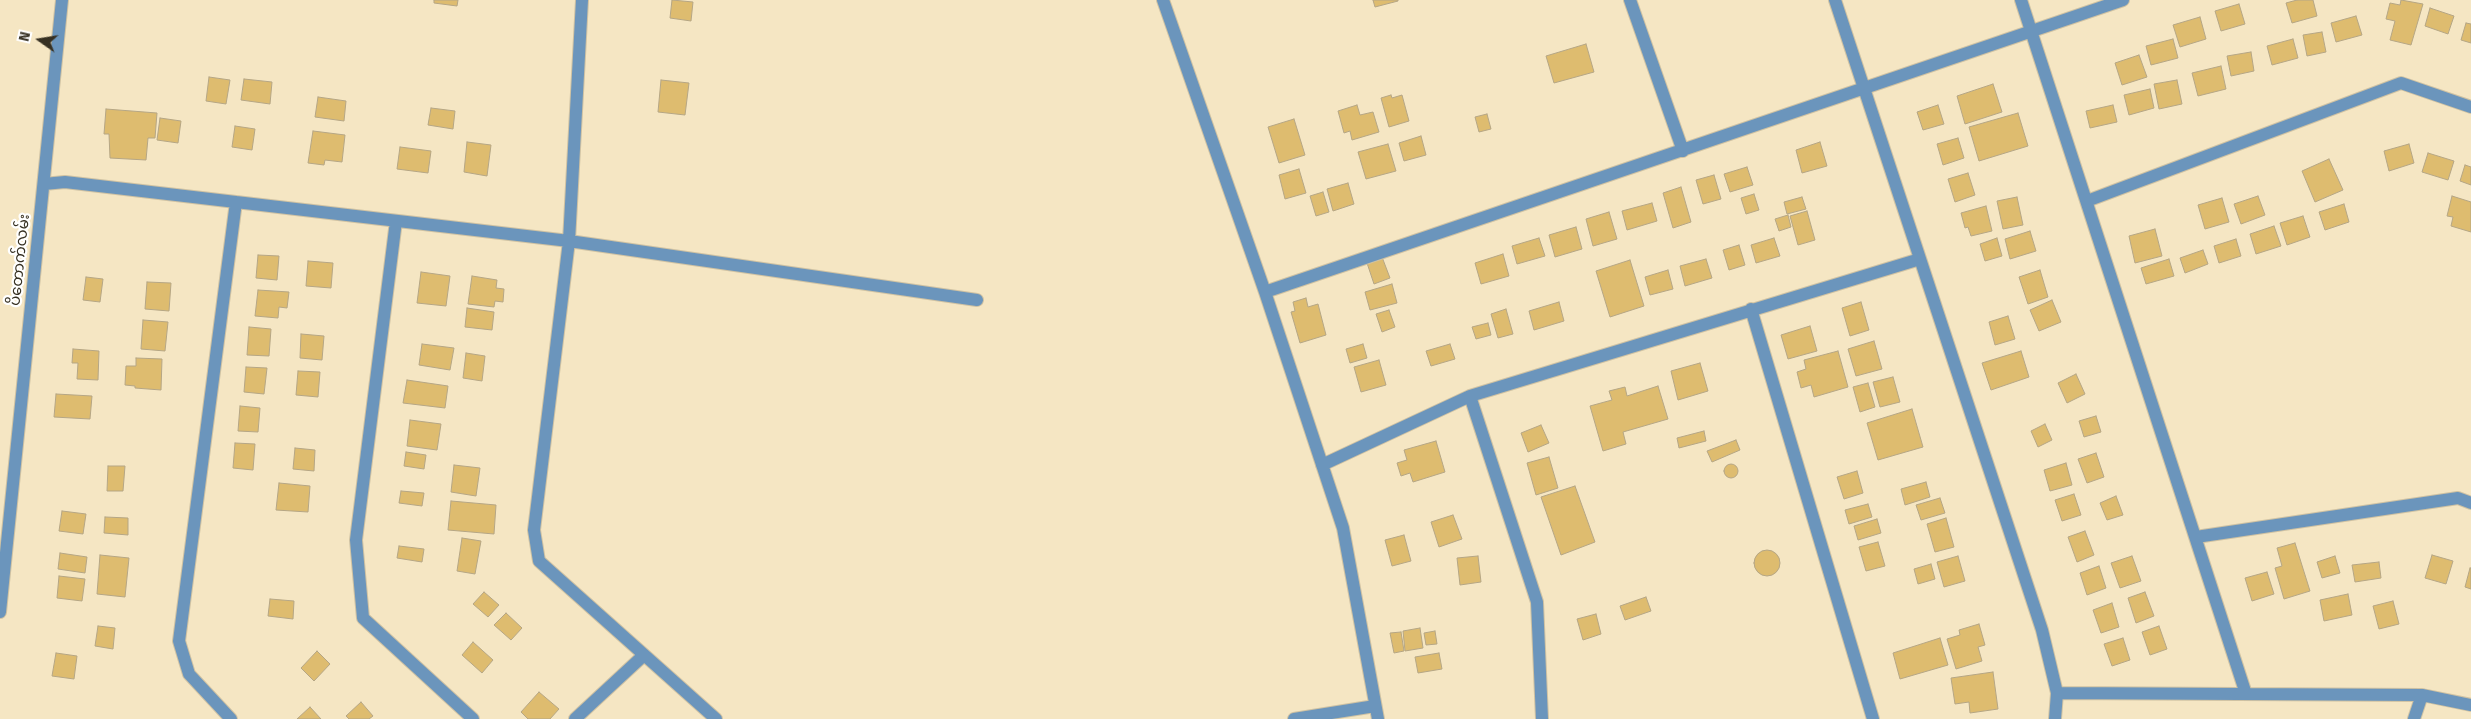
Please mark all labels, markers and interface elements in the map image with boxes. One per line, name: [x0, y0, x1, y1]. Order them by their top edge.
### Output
north arrow: [15, 15, 65, 65]
text: N: [16, 30, 34, 43]
street label: ပိတောက်လမ်း: [6, 213, 34, 307]

